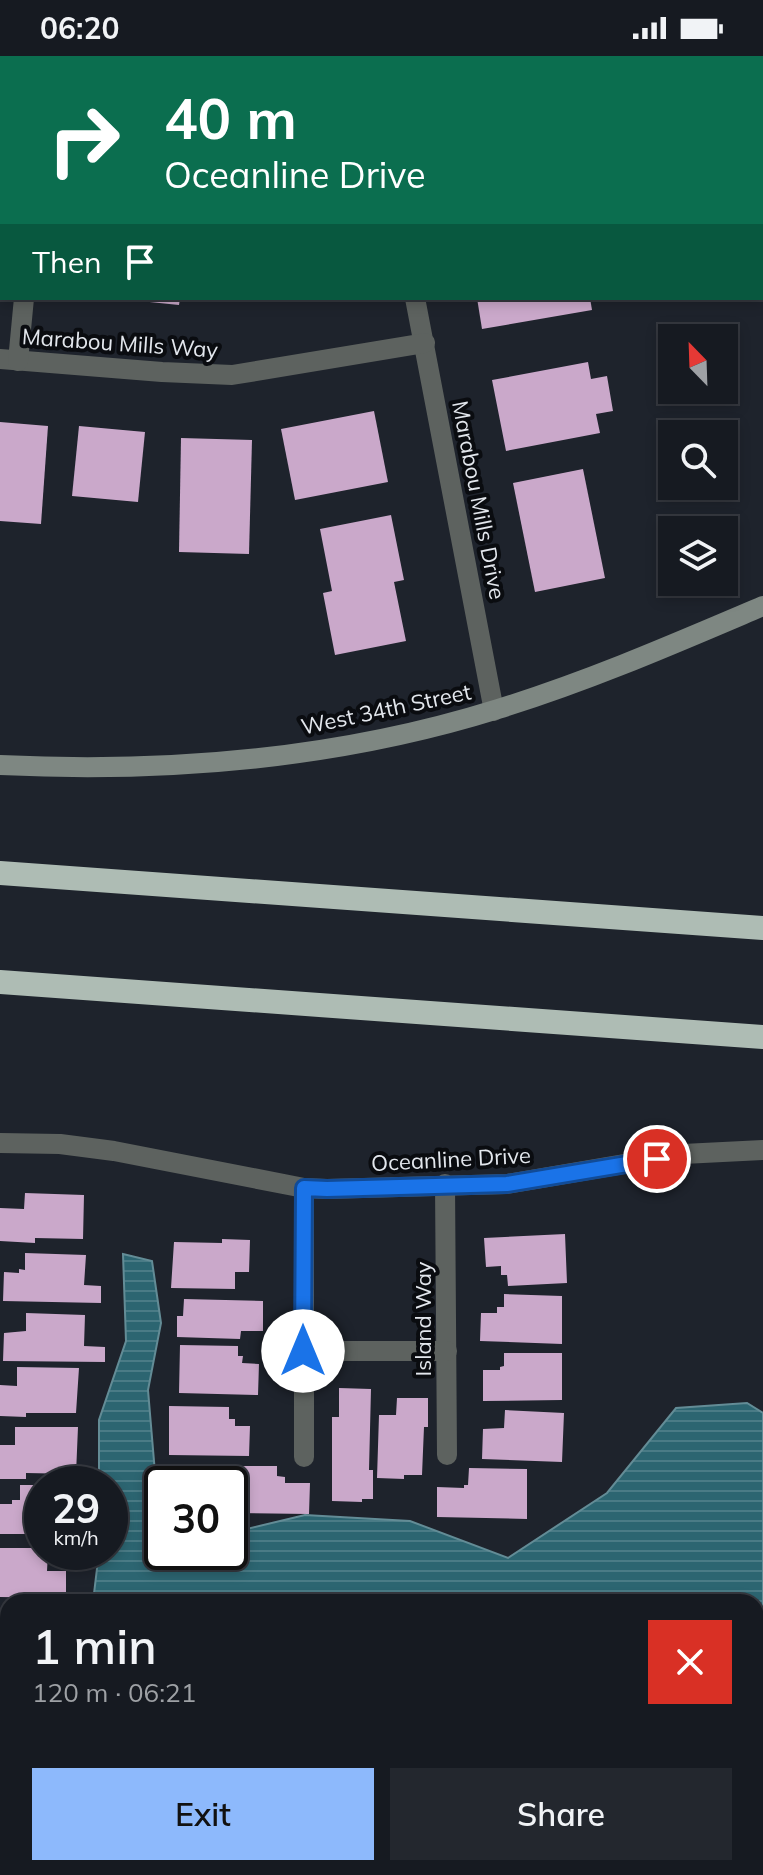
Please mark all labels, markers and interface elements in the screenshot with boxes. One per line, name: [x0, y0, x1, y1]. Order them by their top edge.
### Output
text: 06:20: [40, 9, 119, 47]
text: 40 m: [164, 83, 297, 153]
icon: right: [32, 88, 136, 192]
text: Oceanline Drive: [164, 152, 426, 197]
icon: arrive: [118, 240, 162, 284]
text: Then: [32, 243, 102, 281]
street label: Marabou Mills Way: [21, 322, 219, 364]
north arrow: [658, 324, 738, 404]
map controls: [658, 324, 738, 596]
street label: Marabou Mills Drive: [446, 398, 512, 602]
button: search: [658, 420, 738, 500]
button: layers: [658, 516, 738, 596]
street label: West 34th Street: [298, 677, 474, 741]
pin: [623, 1125, 691, 1193]
icon: arrive: [635, 1137, 679, 1181]
street label: Oceanline Drive: [370, 1141, 532, 1177]
street label: Island Way: [409, 1261, 437, 1376]
position arrow: [261, 1309, 345, 1393]
speed limit sign: 30: [144, 1466, 248, 1570]
text: 29: [52, 1483, 100, 1533]
text: km/h: [53, 1525, 99, 1550]
text: 1 min: [32, 1616, 157, 1676]
button: close: [648, 1620, 732, 1704]
text: 120 m · 06:21: [32, 1676, 196, 1709]
button: Exit: [32, 1768, 374, 1860]
button: Share: [390, 1768, 732, 1860]

